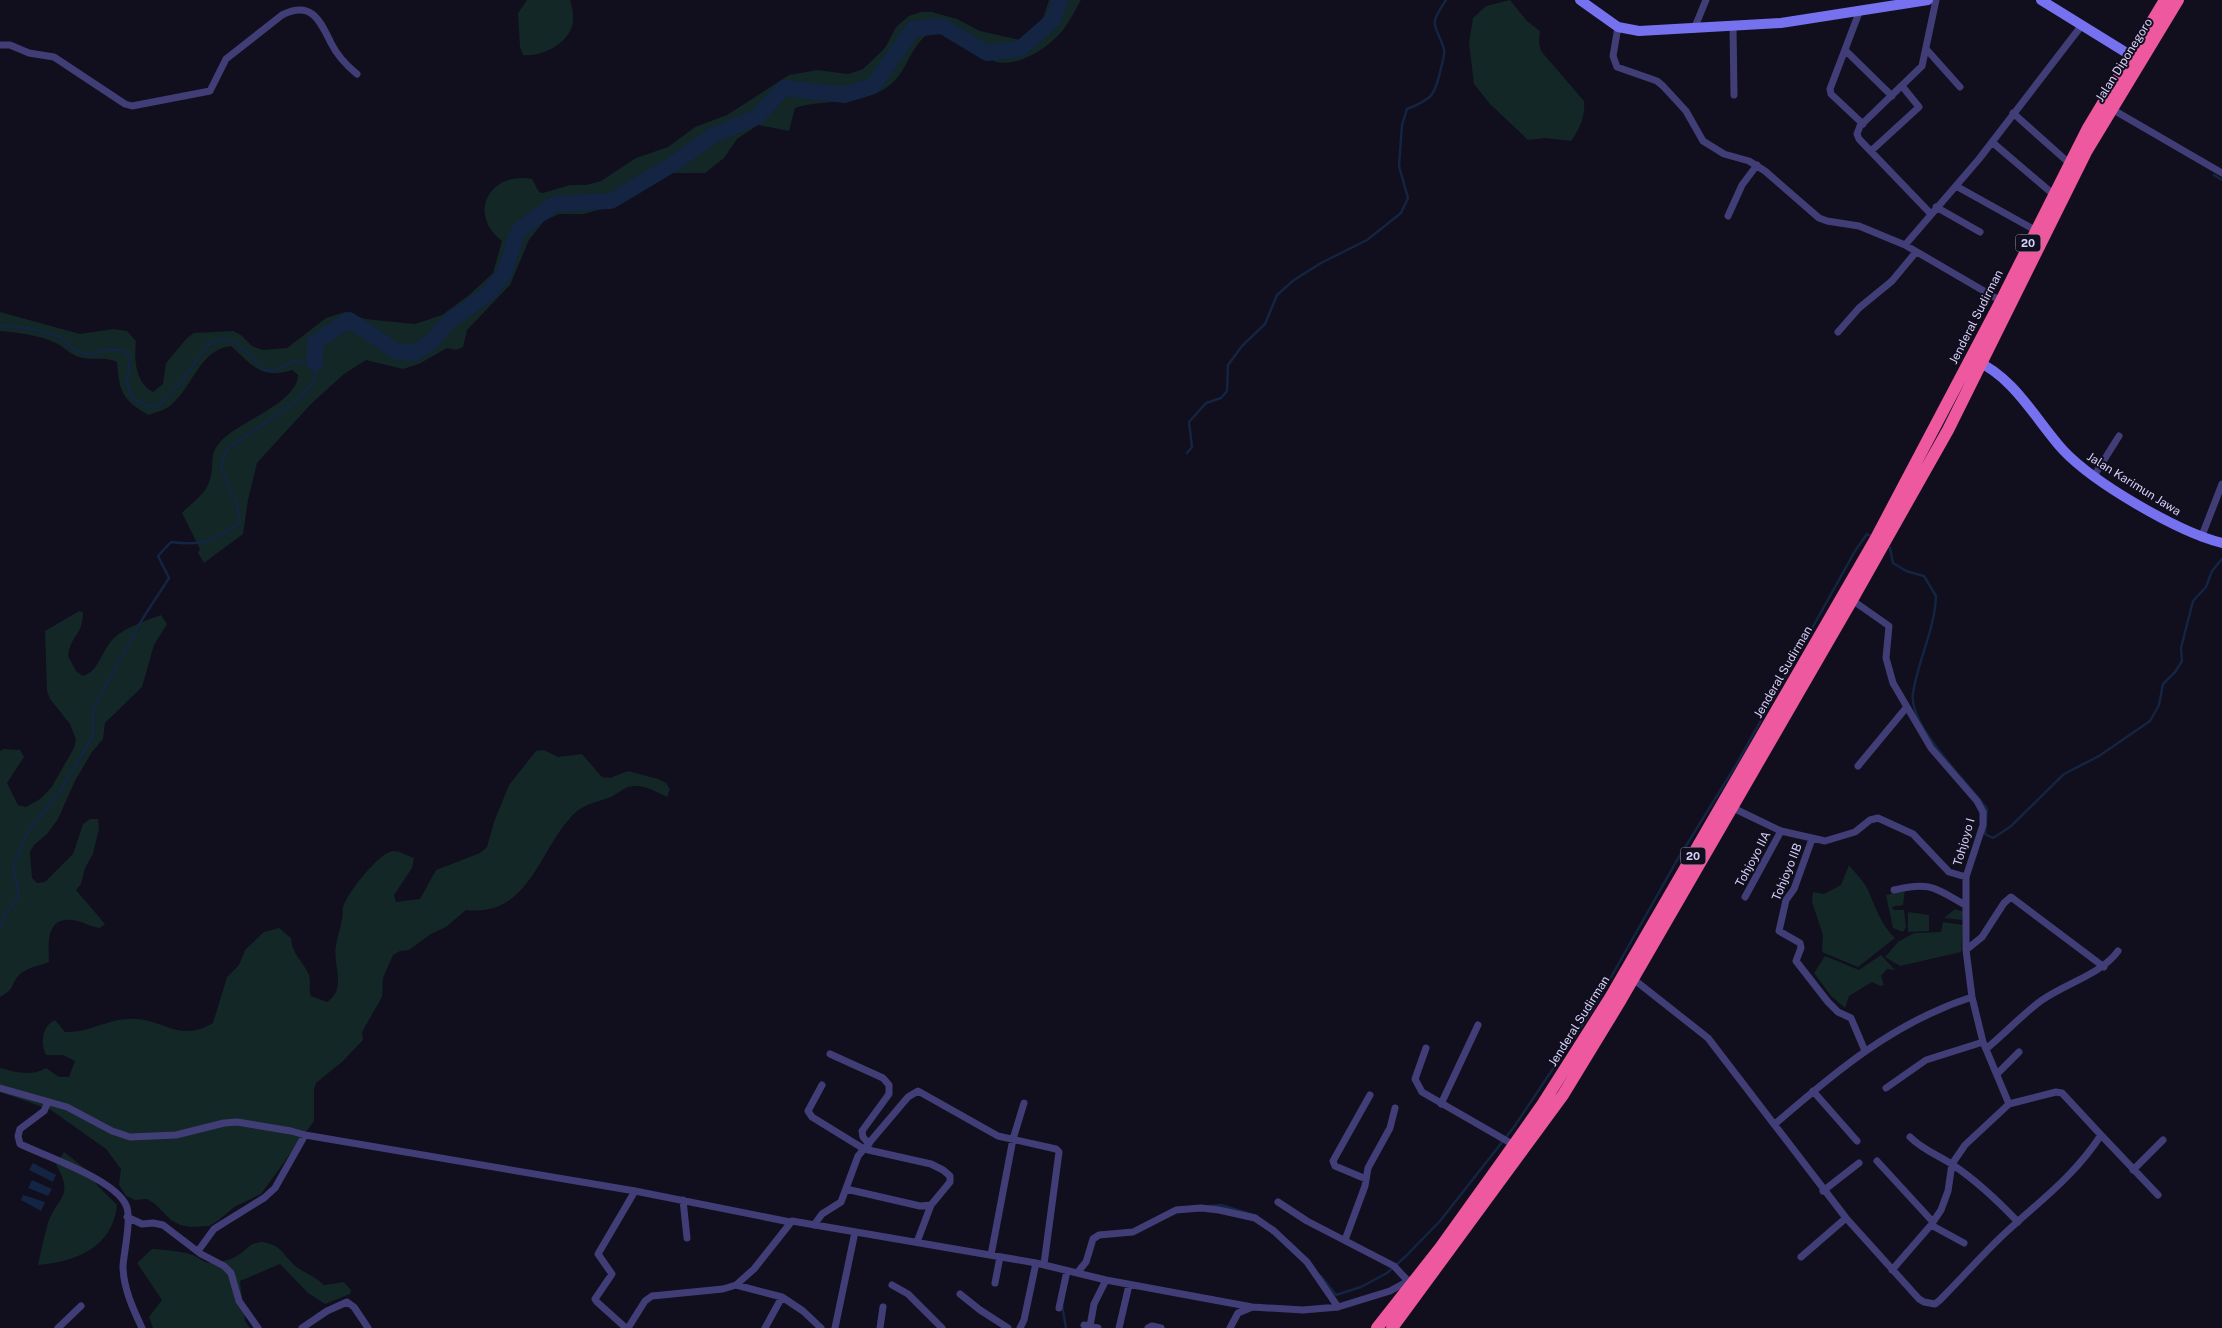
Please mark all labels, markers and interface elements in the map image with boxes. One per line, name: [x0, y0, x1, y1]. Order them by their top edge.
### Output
street label: Jalan Diponegoro: [2093, 16, 2155, 104]
road number: 20: [2016, 234, 2040, 252]
street label: Jenderal Sudirman: [1946, 267, 2006, 366]
street label: Jalan Karimun Jawa: [2084, 449, 2184, 519]
street label: Jenderal Sudirman: [1751, 623, 1815, 720]
street label: Tohjoyo I: [1950, 816, 1978, 868]
street label: Tohjoyo IIA: [1732, 828, 1774, 889]
street label: Tohjoyo IIB: [1769, 841, 1805, 903]
road number: 20: [1680, 848, 1706, 864]
street label: Jenderal Sudirman: [1546, 973, 1613, 1069]

